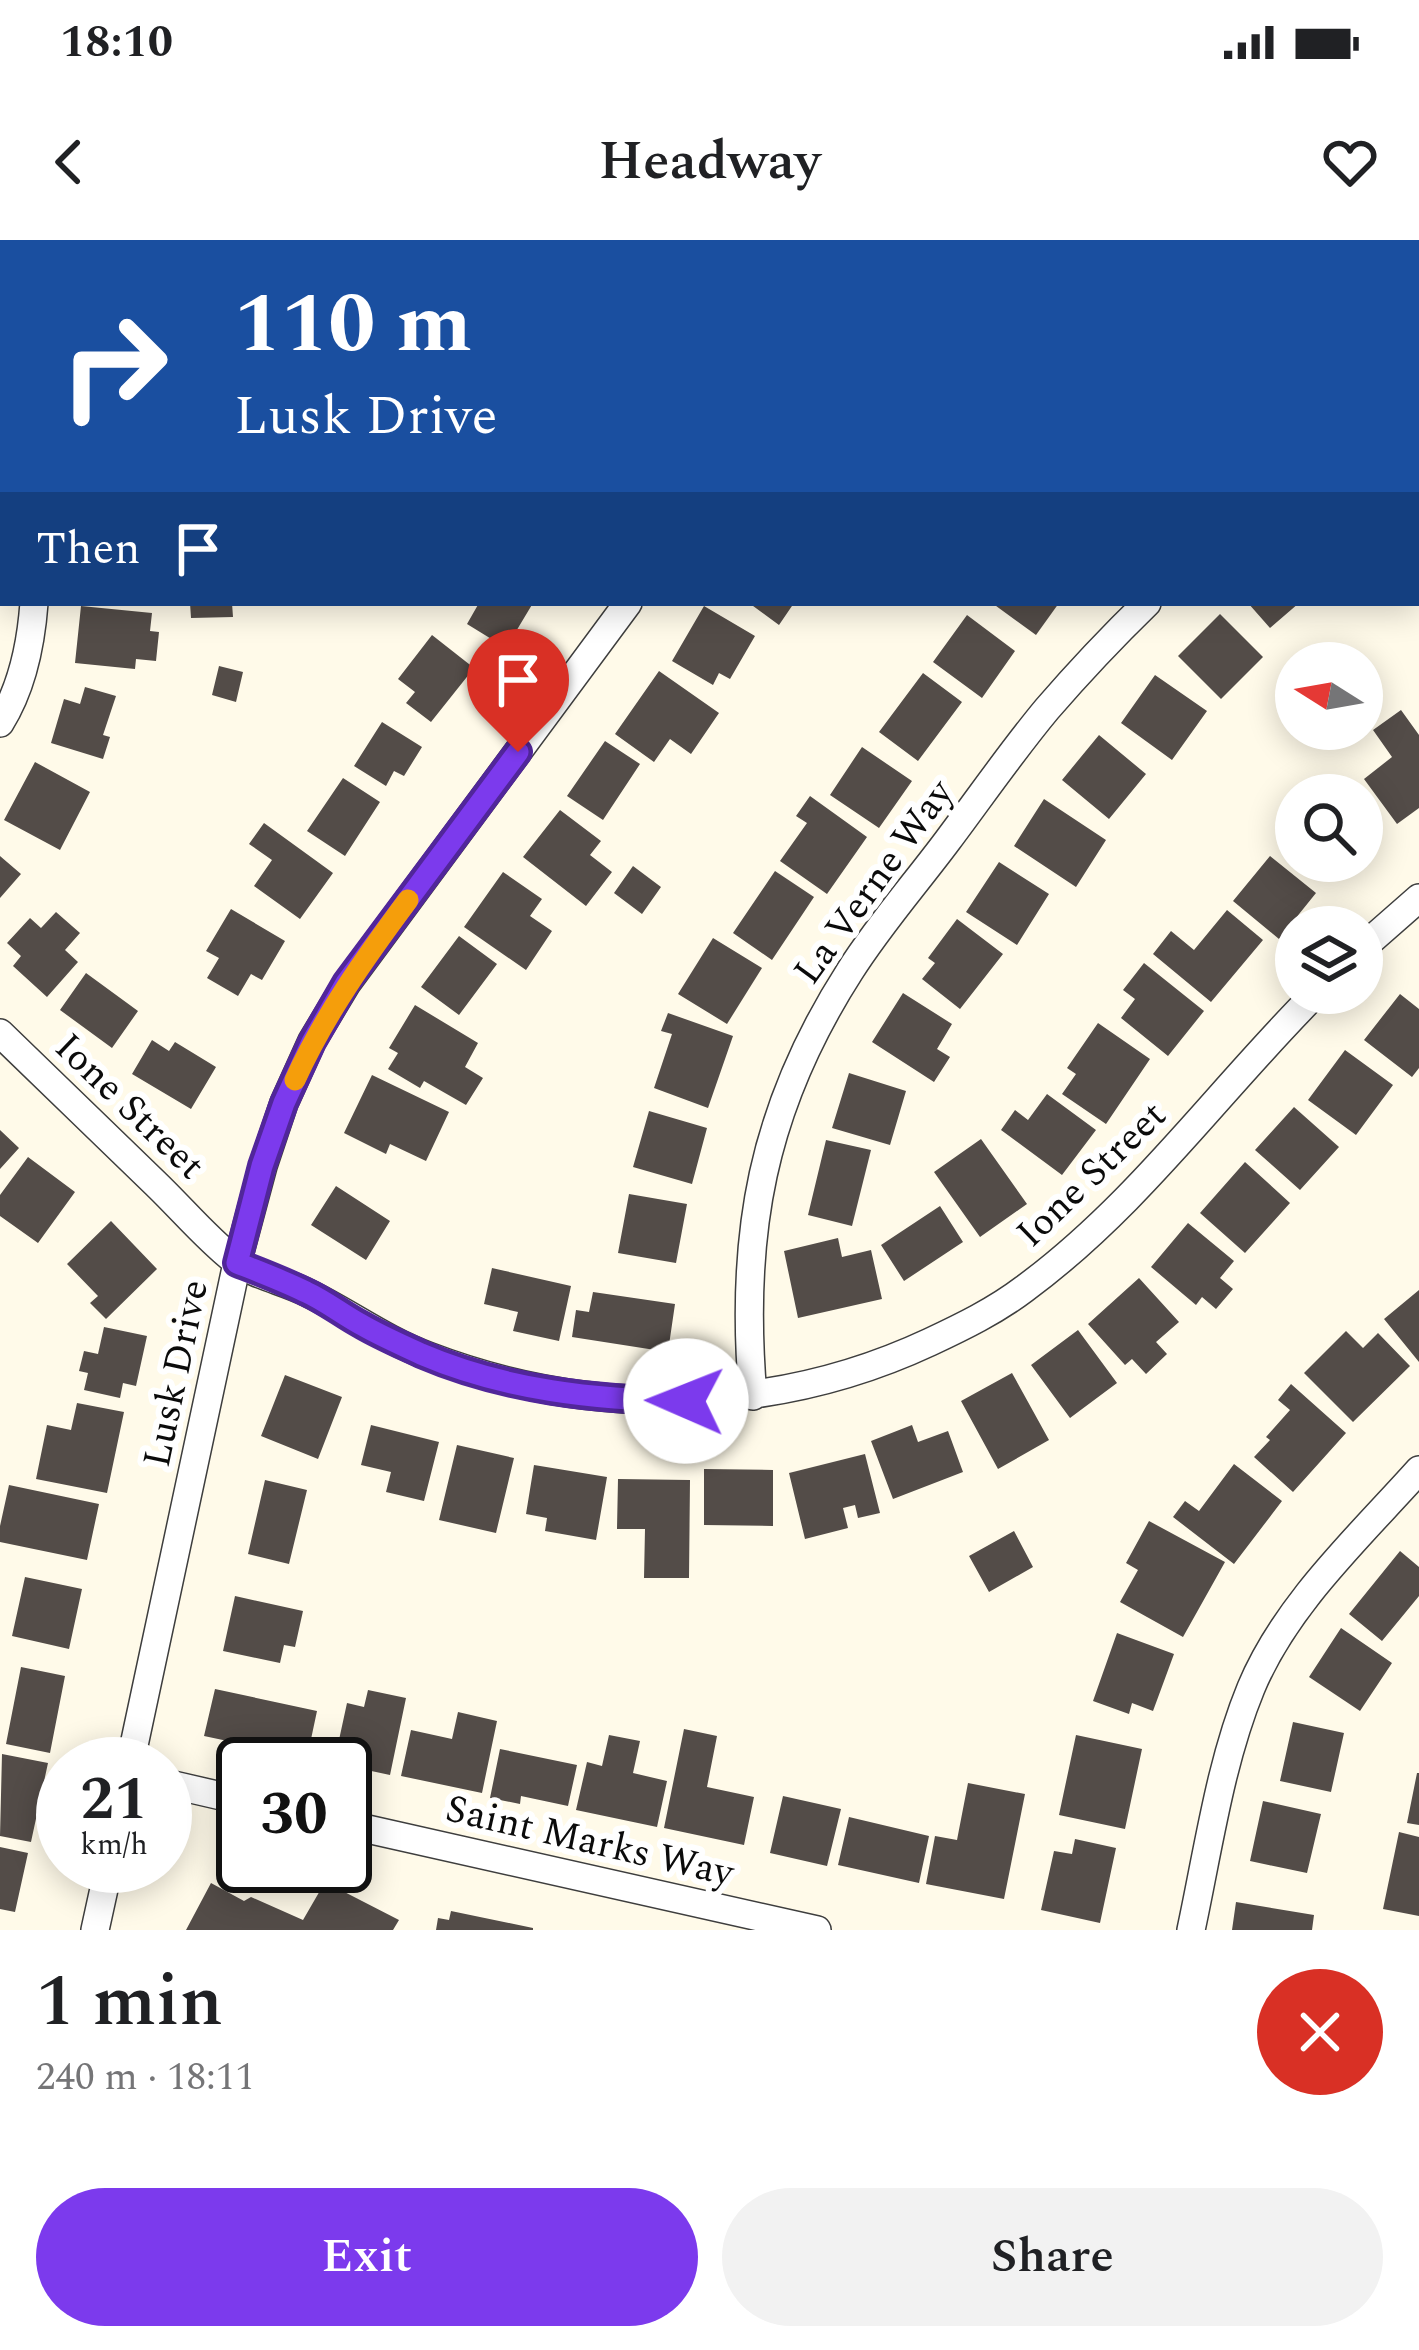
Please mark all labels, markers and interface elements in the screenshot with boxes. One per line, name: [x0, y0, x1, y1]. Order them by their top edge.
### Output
text: 18:10: [60, 8, 173, 77]
text: Headway: [598, 121, 821, 203]
icon: back: [36, 129, 102, 195]
icon: heart: [1317, 129, 1383, 195]
text: 110 m: [234, 261, 472, 389]
icon: right: [36, 288, 192, 444]
text: Lusk Drive: [234, 376, 498, 458]
text: Then: [36, 515, 141, 584]
icon: arrive: [165, 516, 231, 582]
pin: [467, 629, 569, 752]
north arrow: [1275, 642, 1383, 750]
map controls: [1275, 642, 1383, 1014]
icon: arrive: [485, 647, 551, 713]
street label: La Verne Way: [779, 767, 970, 997]
button: search: [1275, 774, 1383, 882]
button: layers: [1275, 906, 1383, 1014]
street label: Ione Street: [40, 1020, 218, 1194]
street label: Ione Street: [1003, 1088, 1181, 1262]
street label: Lusk Drive: [128, 1274, 225, 1473]
position arrow: [623, 1338, 749, 1464]
speed limit sign: 30: [216, 1737, 372, 1893]
text: 21: [80, 1754, 148, 1846]
street label: Saint Marks Way: [440, 1780, 740, 1903]
text: km/h: [80, 1822, 148, 1868]
text: 1 min: [36, 1948, 223, 2057]
button: close: [1257, 1969, 1383, 2095]
text: 240 m · 18:11: [36, 2048, 255, 2107]
button: Exit: [36, 2188, 698, 2326]
button: Share: [722, 2188, 1383, 2326]

